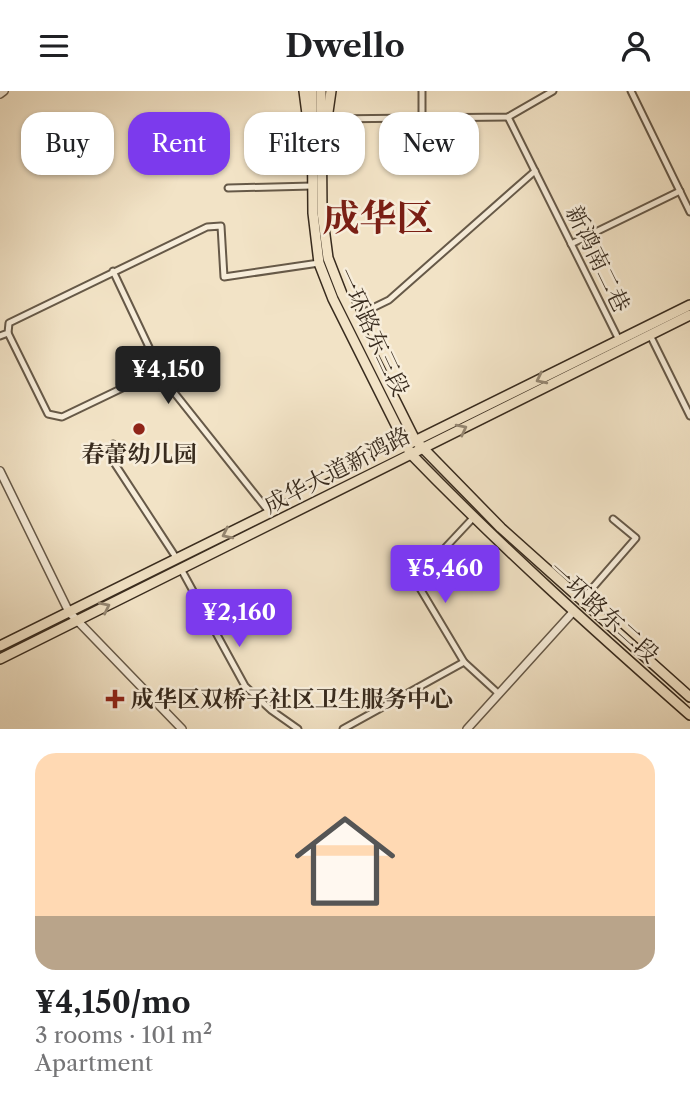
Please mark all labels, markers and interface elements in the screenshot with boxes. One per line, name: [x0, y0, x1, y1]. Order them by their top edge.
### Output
text: Dwello: [285, 26, 405, 65]
icon: menu: [35, 27, 73, 65]
icon: person: [617, 27, 655, 65]
chip: Buy: [21, 112, 114, 175]
chip: Rent: [128, 112, 230, 175]
chip: Filters: [244, 112, 365, 175]
chip: New: [379, 112, 479, 175]
district label: 成华区: [323, 195, 434, 241]
street label: 新鸿南二巷: [560, 201, 636, 317]
street label: 一环路东三段: [331, 264, 415, 400]
pin: ¥4,150: [111, 347, 225, 406]
text: ¥4,150: [131, 355, 205, 383]
one-way arrow: [536, 370, 548, 384]
marker: 春蕾幼儿园: [131, 421, 147, 437]
street label: 成华大道新鸿路: [259, 421, 415, 519]
one-way arrow: [455, 424, 467, 438]
place label: 春蕾幼儿园: [82, 440, 197, 468]
one-way arrow: [222, 526, 234, 540]
pin: ¥5,460: [388, 545, 502, 605]
text: ¥5,460: [407, 554, 483, 582]
street label: 一环路东二段: [543, 555, 665, 669]
pin: ¥2,160: [182, 589, 296, 649]
text: ¥2,160: [202, 598, 276, 626]
one-way arrow: [98, 601, 110, 615]
place label: 成华区双桥子社区卫生服务中心: [131, 685, 453, 713]
marker: 成华区双桥子社区卫生服务中心: [105, 689, 125, 709]
icon: home: [282, 798, 408, 924]
text: ¥4,150/mo: [35, 984, 190, 1021]
text: 3 rooms · 101 m²: [35, 1021, 212, 1049]
text: Apartment: [35, 1049, 153, 1077]

